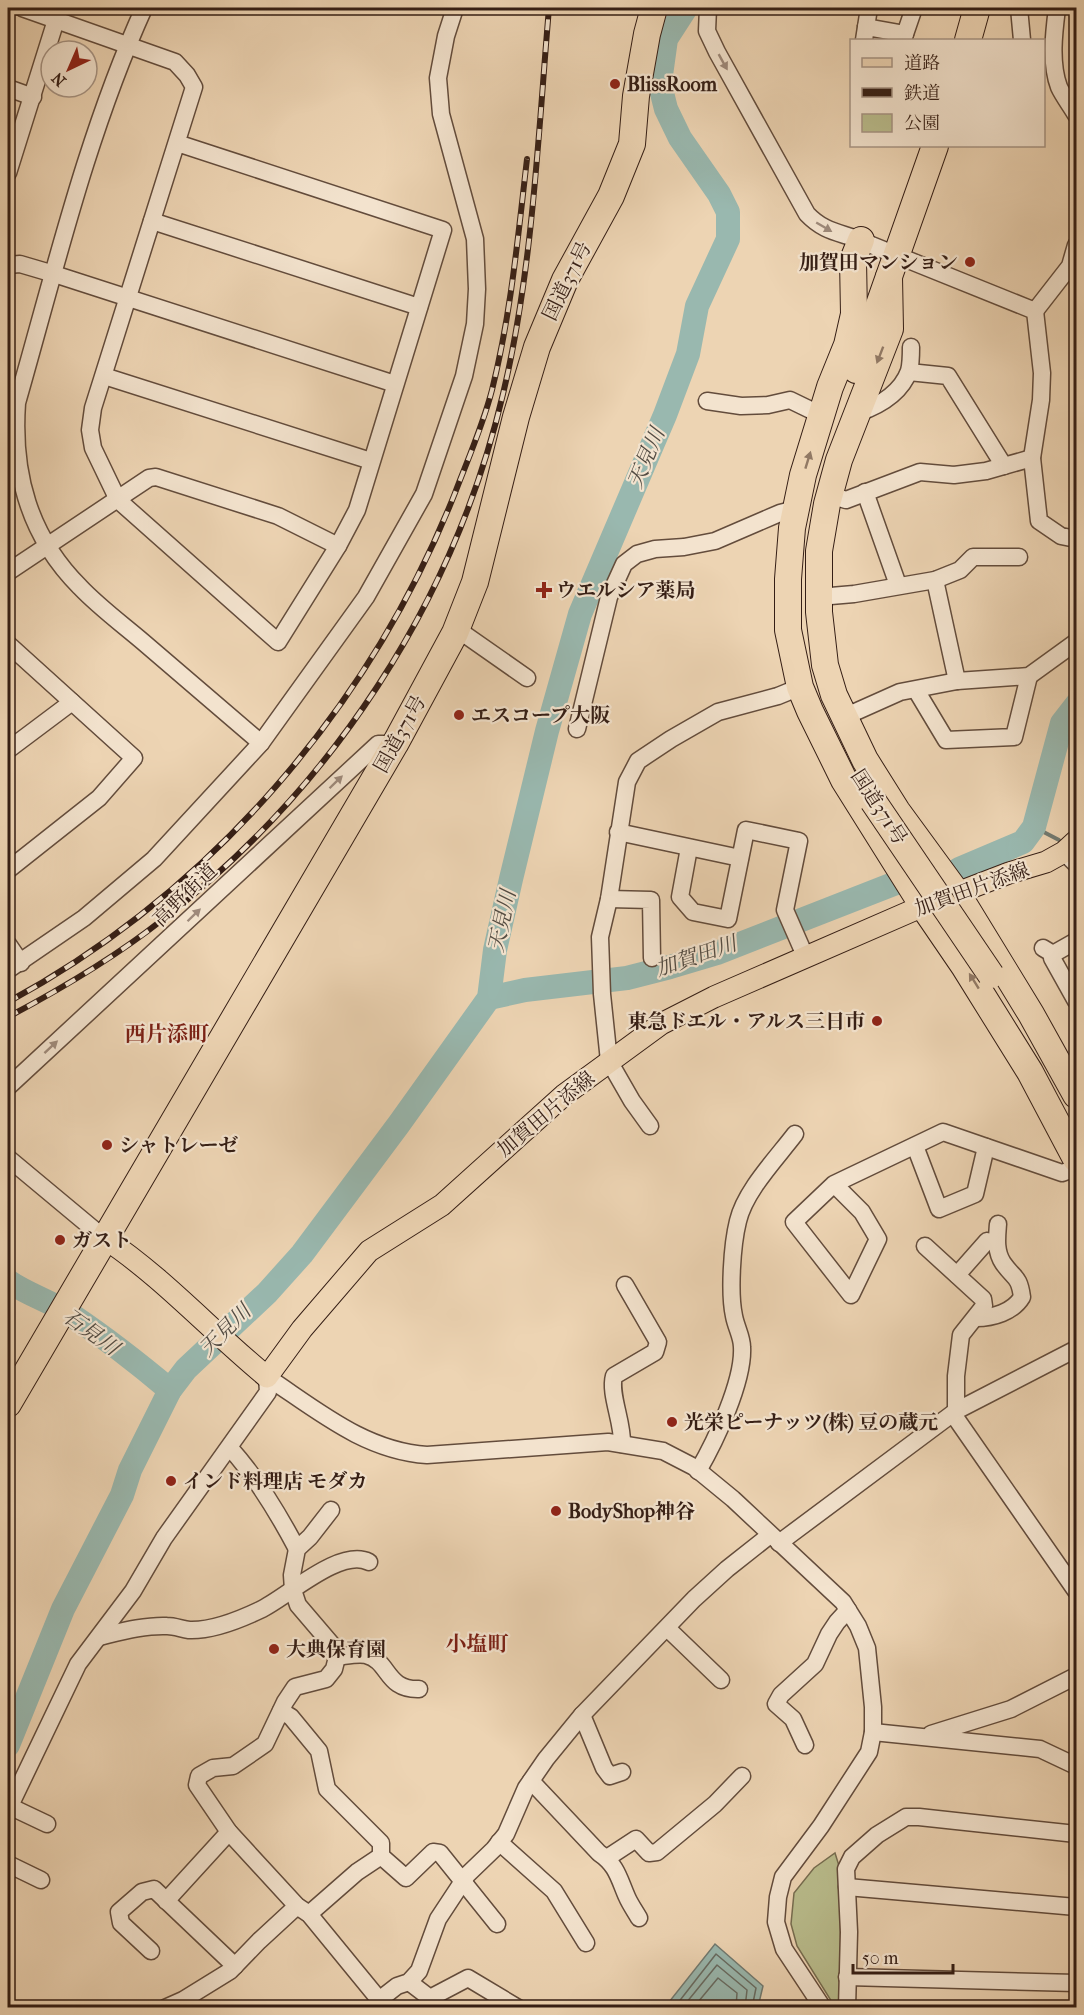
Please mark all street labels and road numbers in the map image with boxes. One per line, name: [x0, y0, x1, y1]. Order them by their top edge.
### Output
street label: 国道371号: [538, 238, 596, 324]
street label: 国道371号: [369, 691, 431, 777]
street label: 国道371号: [846, 765, 912, 849]
street label: 加賀田片添線: [912, 858, 1032, 920]
street label: 高野街道: [148, 859, 222, 931]
street label: 加賀田片添線: [493, 1067, 599, 1161]

